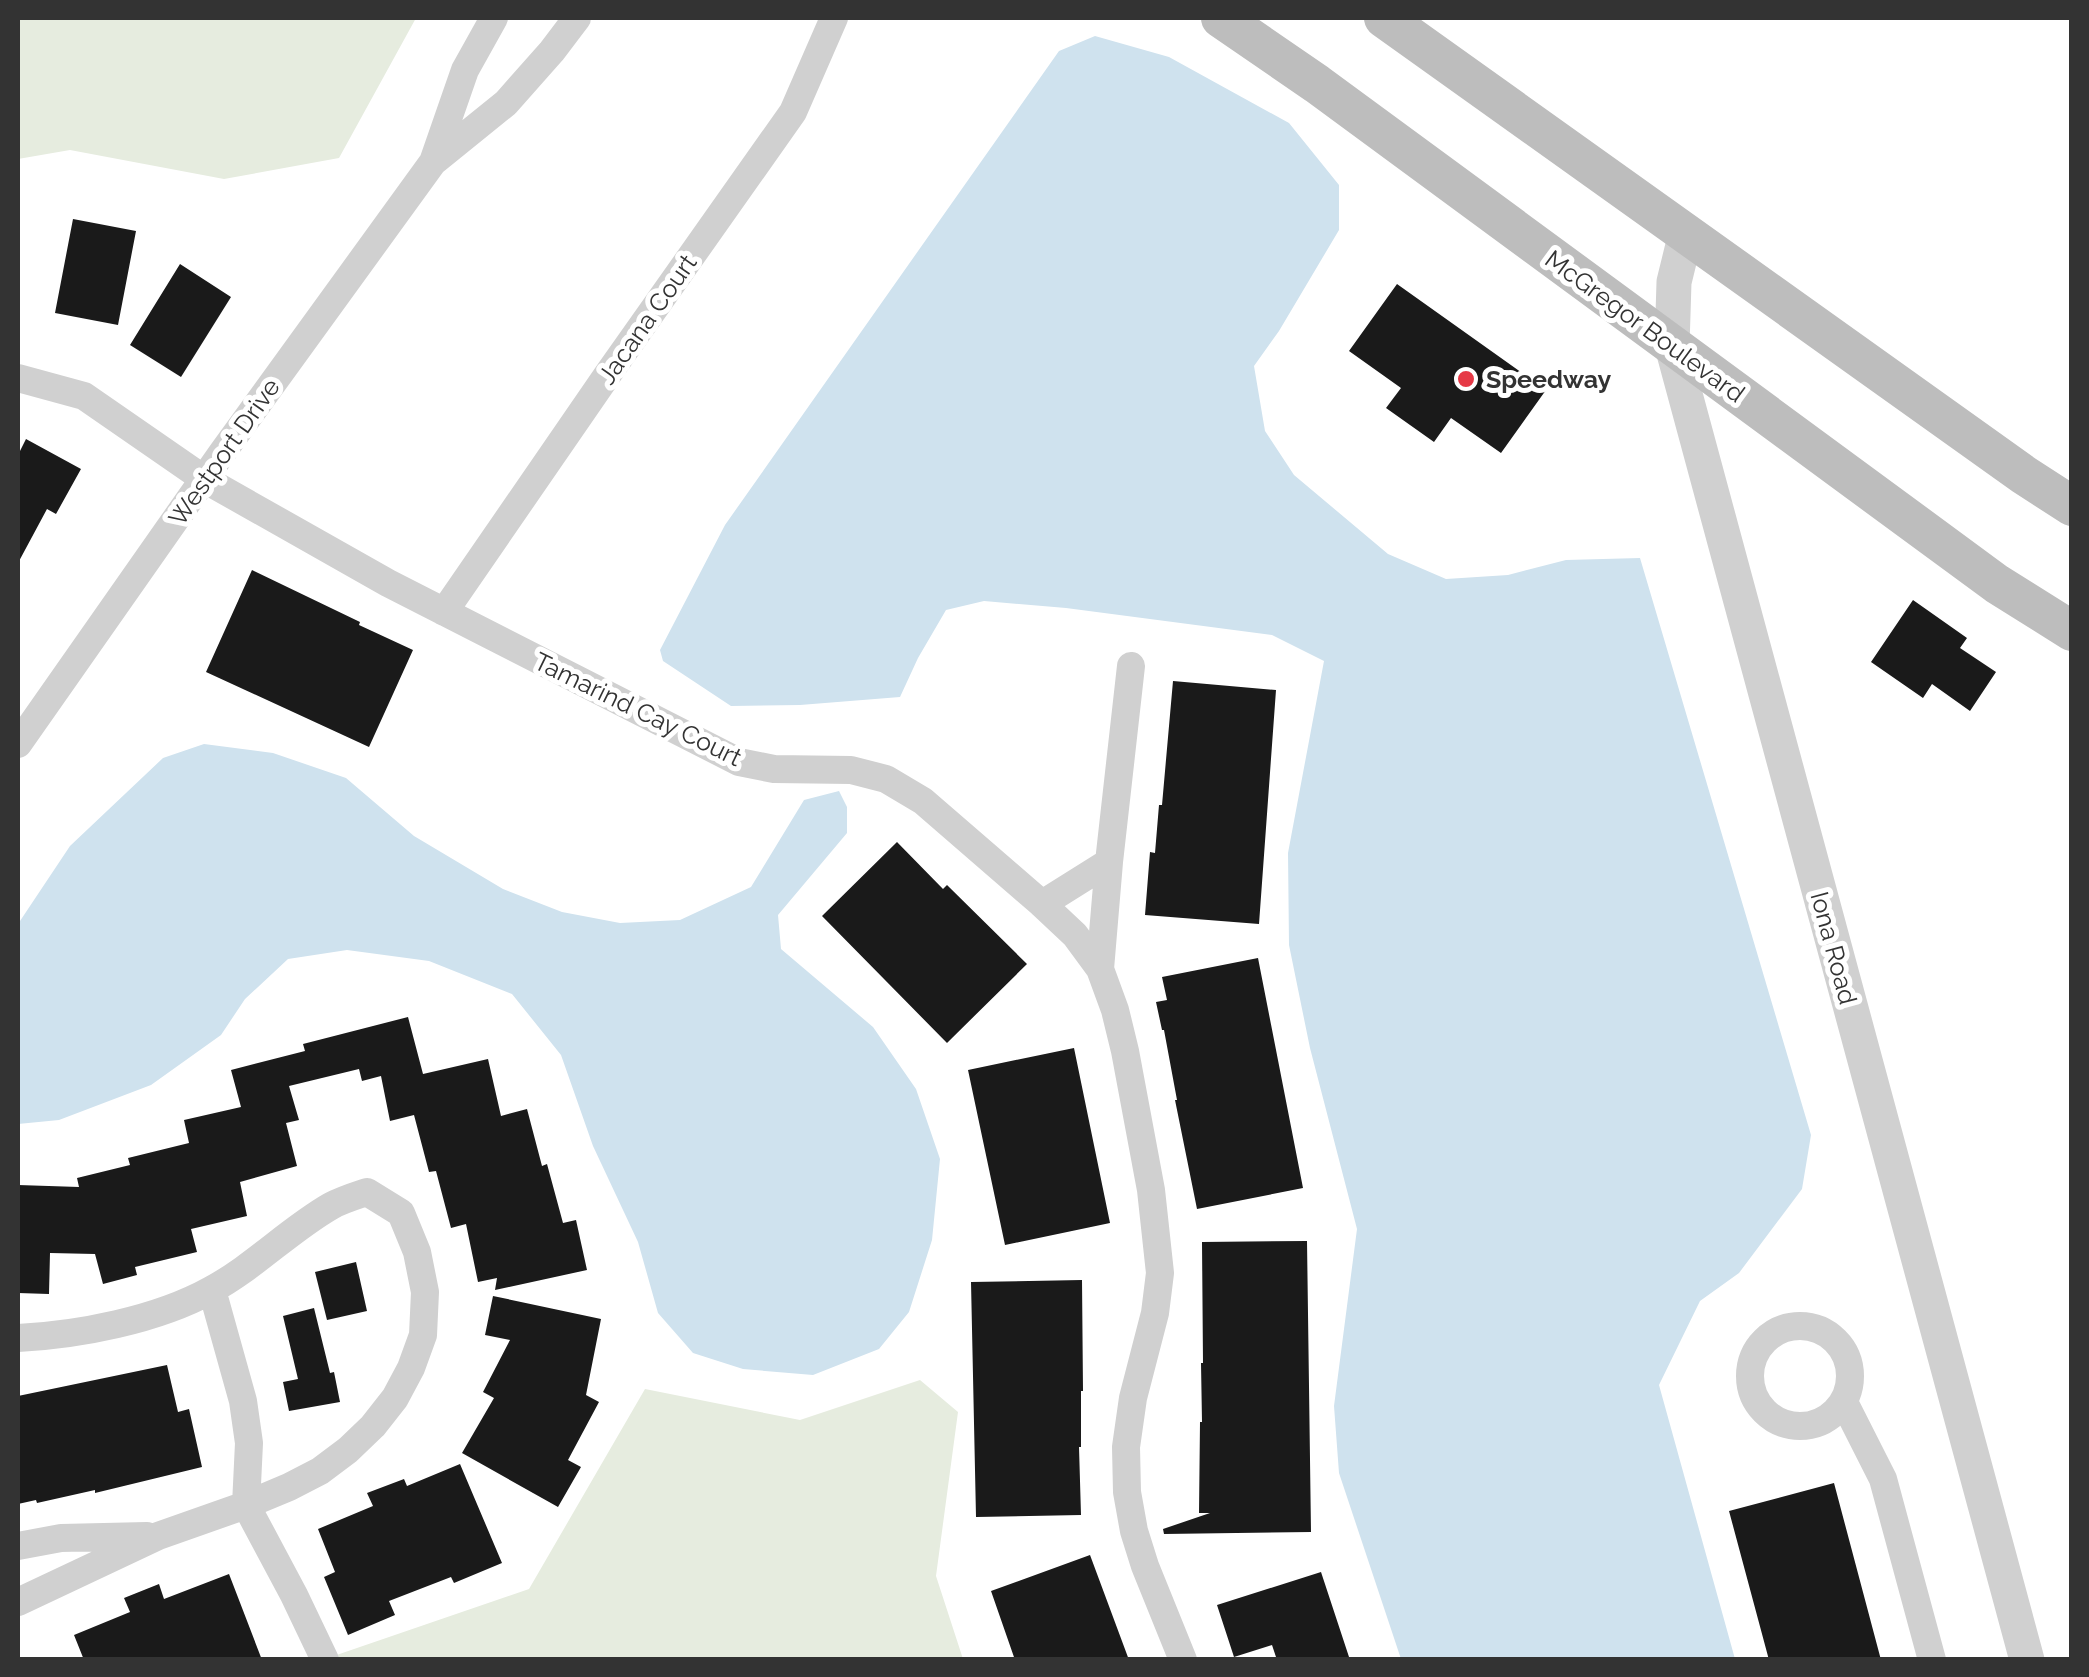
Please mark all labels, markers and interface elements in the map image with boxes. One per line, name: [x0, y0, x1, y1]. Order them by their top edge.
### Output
street label: McGregor Boulevard: [1539, 244, 1751, 408]
street label: Jacana Court: [591, 248, 703, 390]
place label: Speedway: [1486, 364, 1612, 394]
marker: Speedway: [1455, 368, 1477, 390]
street label: Westport Drive: [162, 373, 286, 531]
street label: Tamarind Cay Court: [529, 646, 747, 773]
street label: Iona Road: [1805, 888, 1863, 1008]

